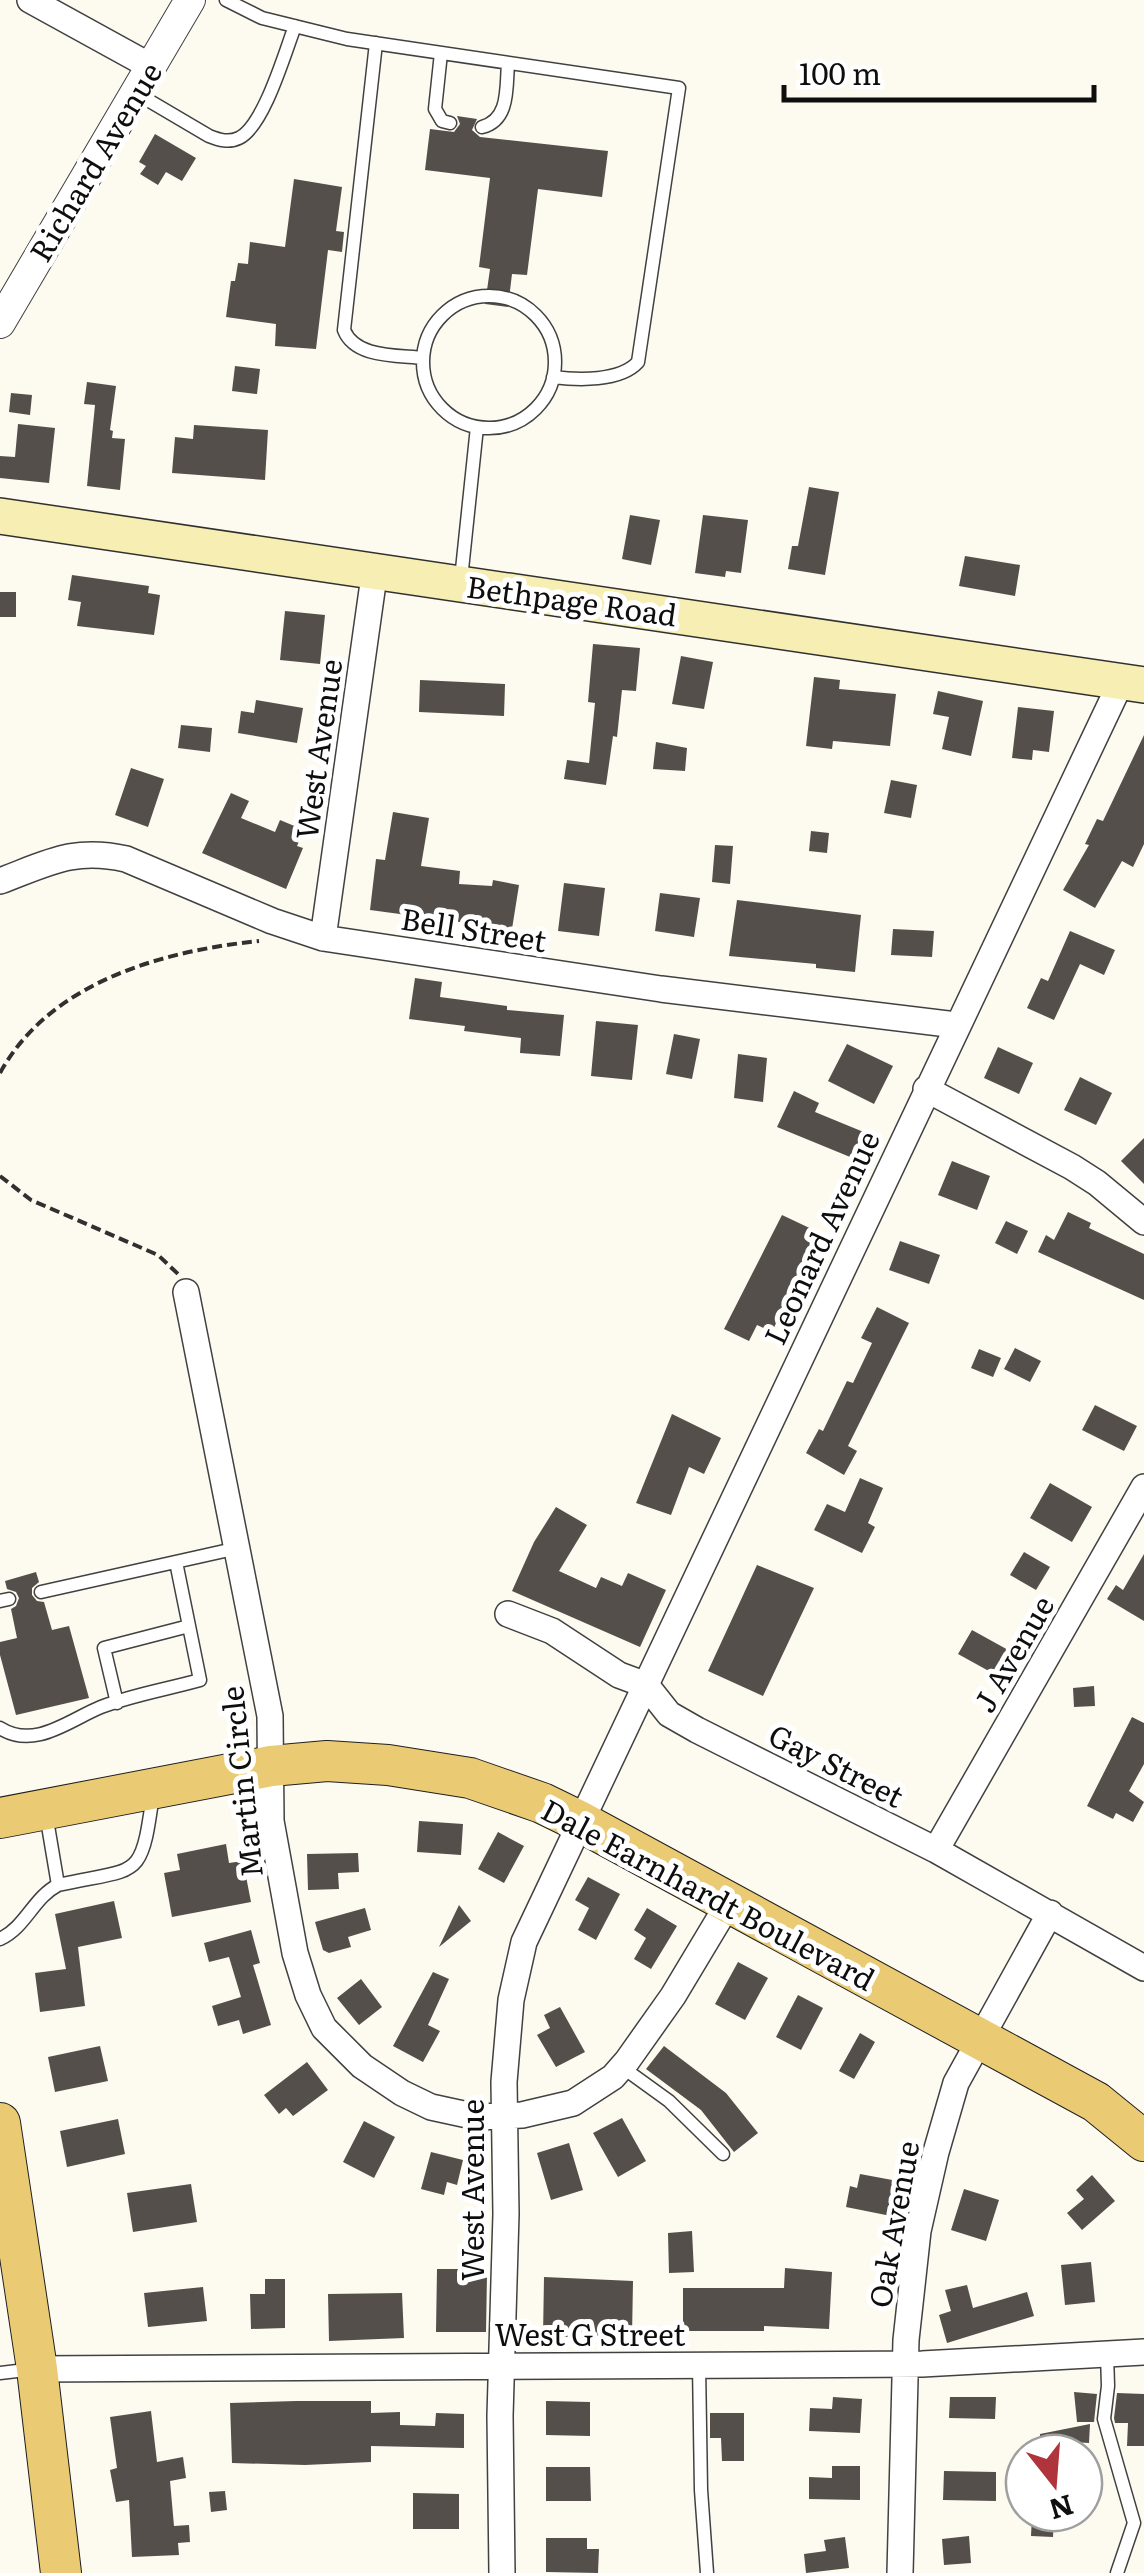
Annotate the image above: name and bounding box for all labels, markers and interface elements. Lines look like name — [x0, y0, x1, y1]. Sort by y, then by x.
scale bar — [784, 40, 1094, 102]
text: 100 m — [799, 50, 881, 94]
street label: Richard Avenue — [17, 53, 171, 269]
street label: Bethpage Road — [464, 562, 680, 636]
street label: West Avenue — [283, 656, 351, 842]
street label: Bell Street — [398, 895, 550, 961]
street label: Leonard Avenue — [751, 1123, 889, 1351]
street label: J Avenue — [961, 1587, 1063, 1719]
street label: Martin Circle — [208, 1684, 272, 1880]
street label: Gay Street — [762, 1711, 912, 1817]
street label: Dale Earnhardt Boulevard — [535, 1786, 883, 2000]
street label: West Avenue — [449, 2099, 493, 2281]
street label: Oak Avenue — [856, 2137, 928, 2311]
street label: West G Street — [495, 2311, 685, 2355]
north arrow — [1004, 2433, 1104, 2533]
text: N — [1045, 2485, 1079, 2532]

